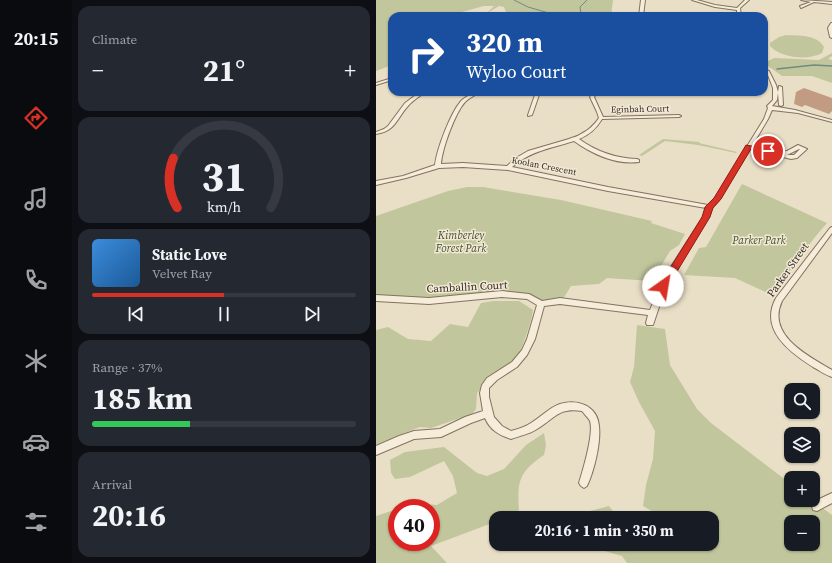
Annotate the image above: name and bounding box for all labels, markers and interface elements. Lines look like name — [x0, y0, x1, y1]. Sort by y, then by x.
text: 320 m — [466, 23, 543, 61]
text: 20:15 — [14, 26, 58, 51]
icon: right — [400, 28, 452, 80]
text: Climate — [92, 31, 137, 48]
text: 21° — [203, 50, 245, 91]
text: − — [92, 55, 104, 85]
text: + — [344, 55, 356, 85]
text: Wyloo Court — [466, 59, 566, 84]
street label: Eginbah Court — [611, 102, 669, 116]
icon: directions — [22, 104, 50, 132]
pin — [751, 134, 785, 168]
icon: arrive — [757, 140, 779, 162]
text: 31 — [201, 148, 247, 205]
street label: Koolan Crescent — [511, 154, 577, 178]
icon: music — [22, 185, 50, 213]
text: km/h — [207, 197, 241, 217]
park label: Kimberley Forest Park — [435, 228, 487, 256]
park label: Parker Park — [731, 233, 787, 248]
street label: Parker Street — [764, 239, 813, 300]
text: Static Love — [152, 244, 227, 265]
text: Velvet Ray — [152, 265, 212, 282]
position arrow — [642, 265, 684, 307]
icon: phone — [22, 266, 50, 294]
street label: Camballin Court — [426, 277, 508, 297]
icon: previous — [125, 303, 147, 325]
icon: pause — [213, 303, 235, 325]
icon: next — [301, 303, 323, 325]
icon: climate — [22, 347, 50, 375]
text: Range · 37% — [92, 359, 163, 376]
text: 185 km — [92, 378, 192, 419]
map controls — [784, 383, 820, 551]
button: search — [784, 383, 820, 419]
button: layers — [784, 427, 820, 463]
icon: car — [22, 428, 50, 456]
button: + — [784, 471, 820, 507]
text: Arrival — [92, 476, 132, 493]
text: 20:16 — [92, 495, 166, 536]
speed limit sign: 40 — [388, 499, 440, 551]
icon: filters — [22, 508, 50, 536]
button: − — [784, 515, 820, 551]
text: 20:16 · 1 min · 350 m — [535, 520, 674, 541]

